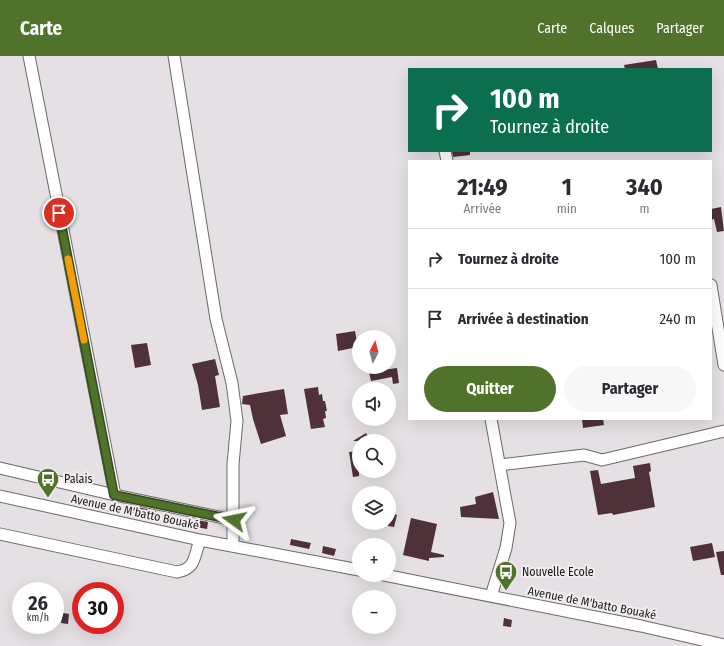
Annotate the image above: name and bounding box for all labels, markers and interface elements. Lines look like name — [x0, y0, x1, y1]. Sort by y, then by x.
text: Carte — [20, 17, 62, 40]
text: Carte — [537, 20, 567, 37]
text: Calques — [589, 20, 634, 37]
text: Partager — [656, 20, 704, 37]
text: 100 m — [490, 82, 560, 115]
icon: right — [424, 84, 476, 136]
text: Tournez à droite — [490, 116, 609, 138]
text: 21:49 — [457, 173, 508, 201]
text: 1 — [562, 173, 572, 201]
text: 340 — [626, 173, 663, 201]
pin — [42, 196, 76, 230]
text: Arrivée — [464, 201, 501, 216]
text: min — [557, 201, 577, 216]
text: m — [639, 201, 649, 216]
icon: arrive — [48, 202, 70, 224]
icon: right — [424, 248, 446, 270]
text: Tournez à droite — [458, 250, 559, 268]
text: 100 m — [659, 250, 696, 268]
icon: arrive — [424, 308, 446, 330]
text: Arrivée à destination — [458, 310, 589, 328]
text: 240 m — [660, 310, 696, 328]
north arrow — [352, 330, 396, 374]
map controls — [352, 330, 396, 634]
button: Quitter — [424, 366, 556, 412]
button: Partager — [564, 366, 696, 412]
button: sound — [352, 382, 396, 426]
button: search — [352, 434, 396, 478]
bus stop icon: Palais — [35, 466, 61, 499]
place label: Palais — [64, 472, 93, 486]
button: layers — [352, 486, 396, 530]
street label: Avenue de M'batto Bouaké — [70, 492, 200, 532]
position arrow — [213, 499, 255, 541]
button: + — [352, 538, 396, 582]
bus stop icon: Nouvelle Ecole — [493, 559, 519, 592]
place label: Nouvelle Ecole — [522, 565, 594, 579]
speed limit sign: 30 — [72, 582, 124, 634]
street label: Avenue de M'batto Bouaké — [527, 584, 657, 622]
button: − — [352, 590, 396, 634]
text: 26 — [28, 591, 48, 615]
text: km/h — [27, 612, 49, 624]

